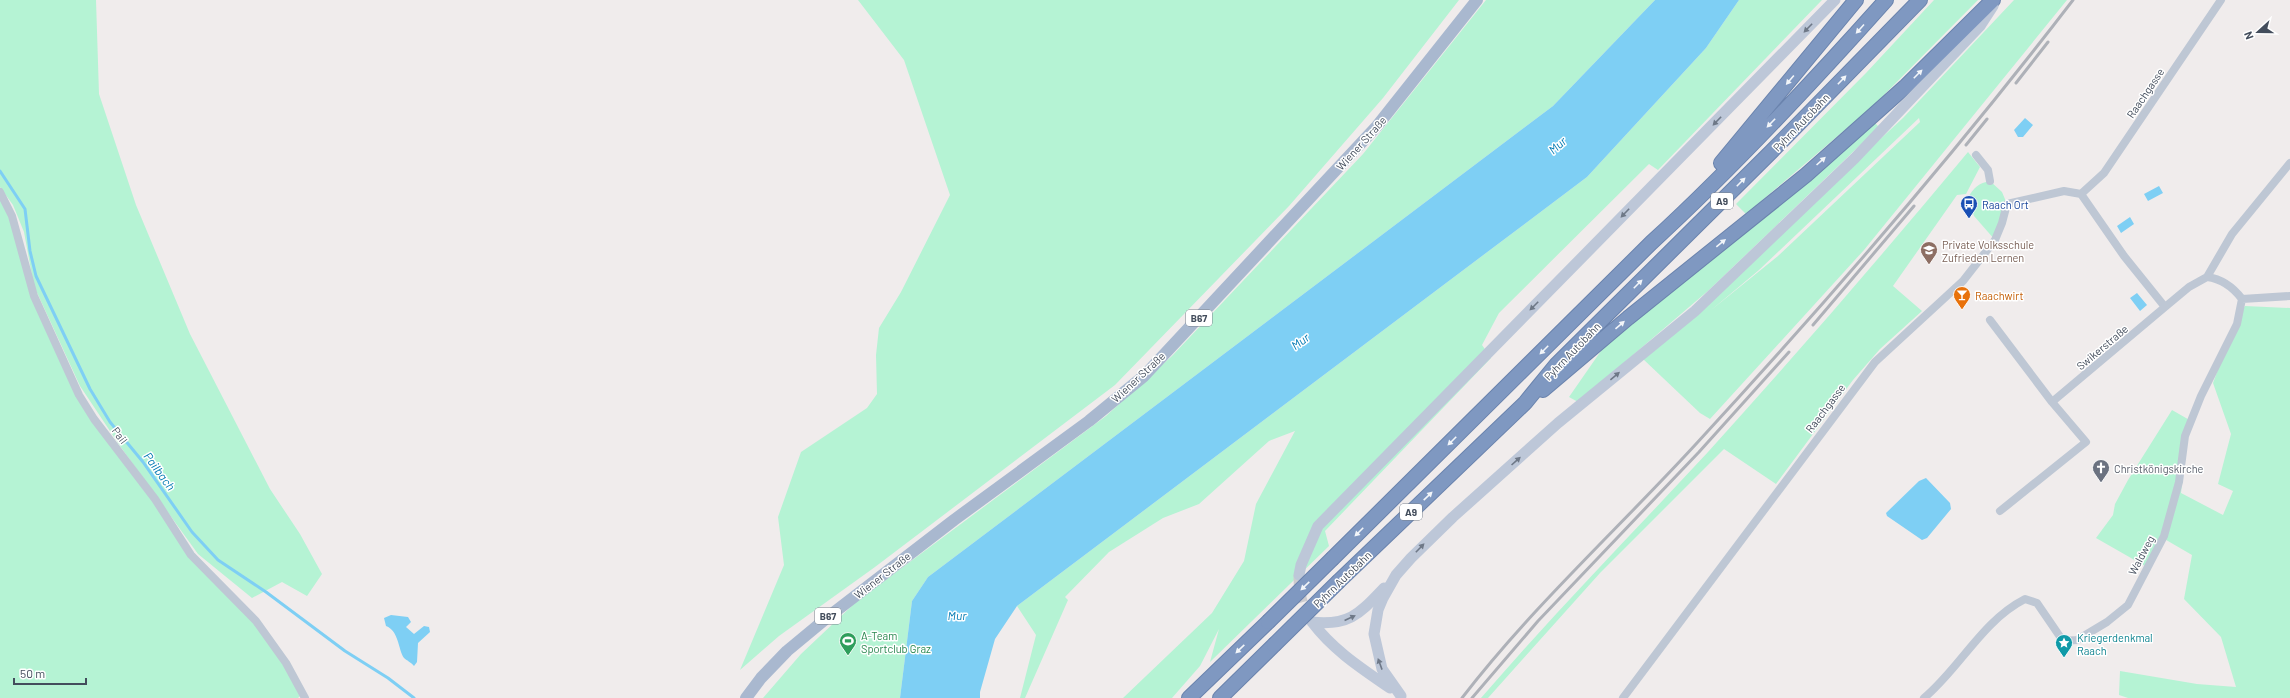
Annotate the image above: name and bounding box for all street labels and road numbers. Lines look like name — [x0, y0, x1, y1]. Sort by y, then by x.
street label: Raachgasse — [2124, 65, 2167, 120]
street label: Pyhrn Autobahn — [1770, 90, 1832, 154]
street label: Wiener Straße — [1333, 113, 1389, 173]
road number: A9 — [1711, 193, 1733, 209]
road number: B67 — [1186, 310, 1212, 326]
street label: Pyhrn Autobahn — [1541, 319, 1603, 383]
street label: Swikerstraße — [2074, 322, 2130, 372]
street label: Wiener Straße — [1109, 349, 1167, 405]
street label: Raachgasse — [1803, 381, 1848, 435]
street label: Pail — [110, 424, 130, 446]
road number: A9 — [1400, 504, 1422, 520]
street label: Waldweg — [2125, 533, 2157, 577]
street label: Pyhrn Autobahn — [1310, 548, 1374, 610]
street label: Wiener Straße — [851, 549, 913, 601]
road number: B67 — [815, 608, 841, 624]

